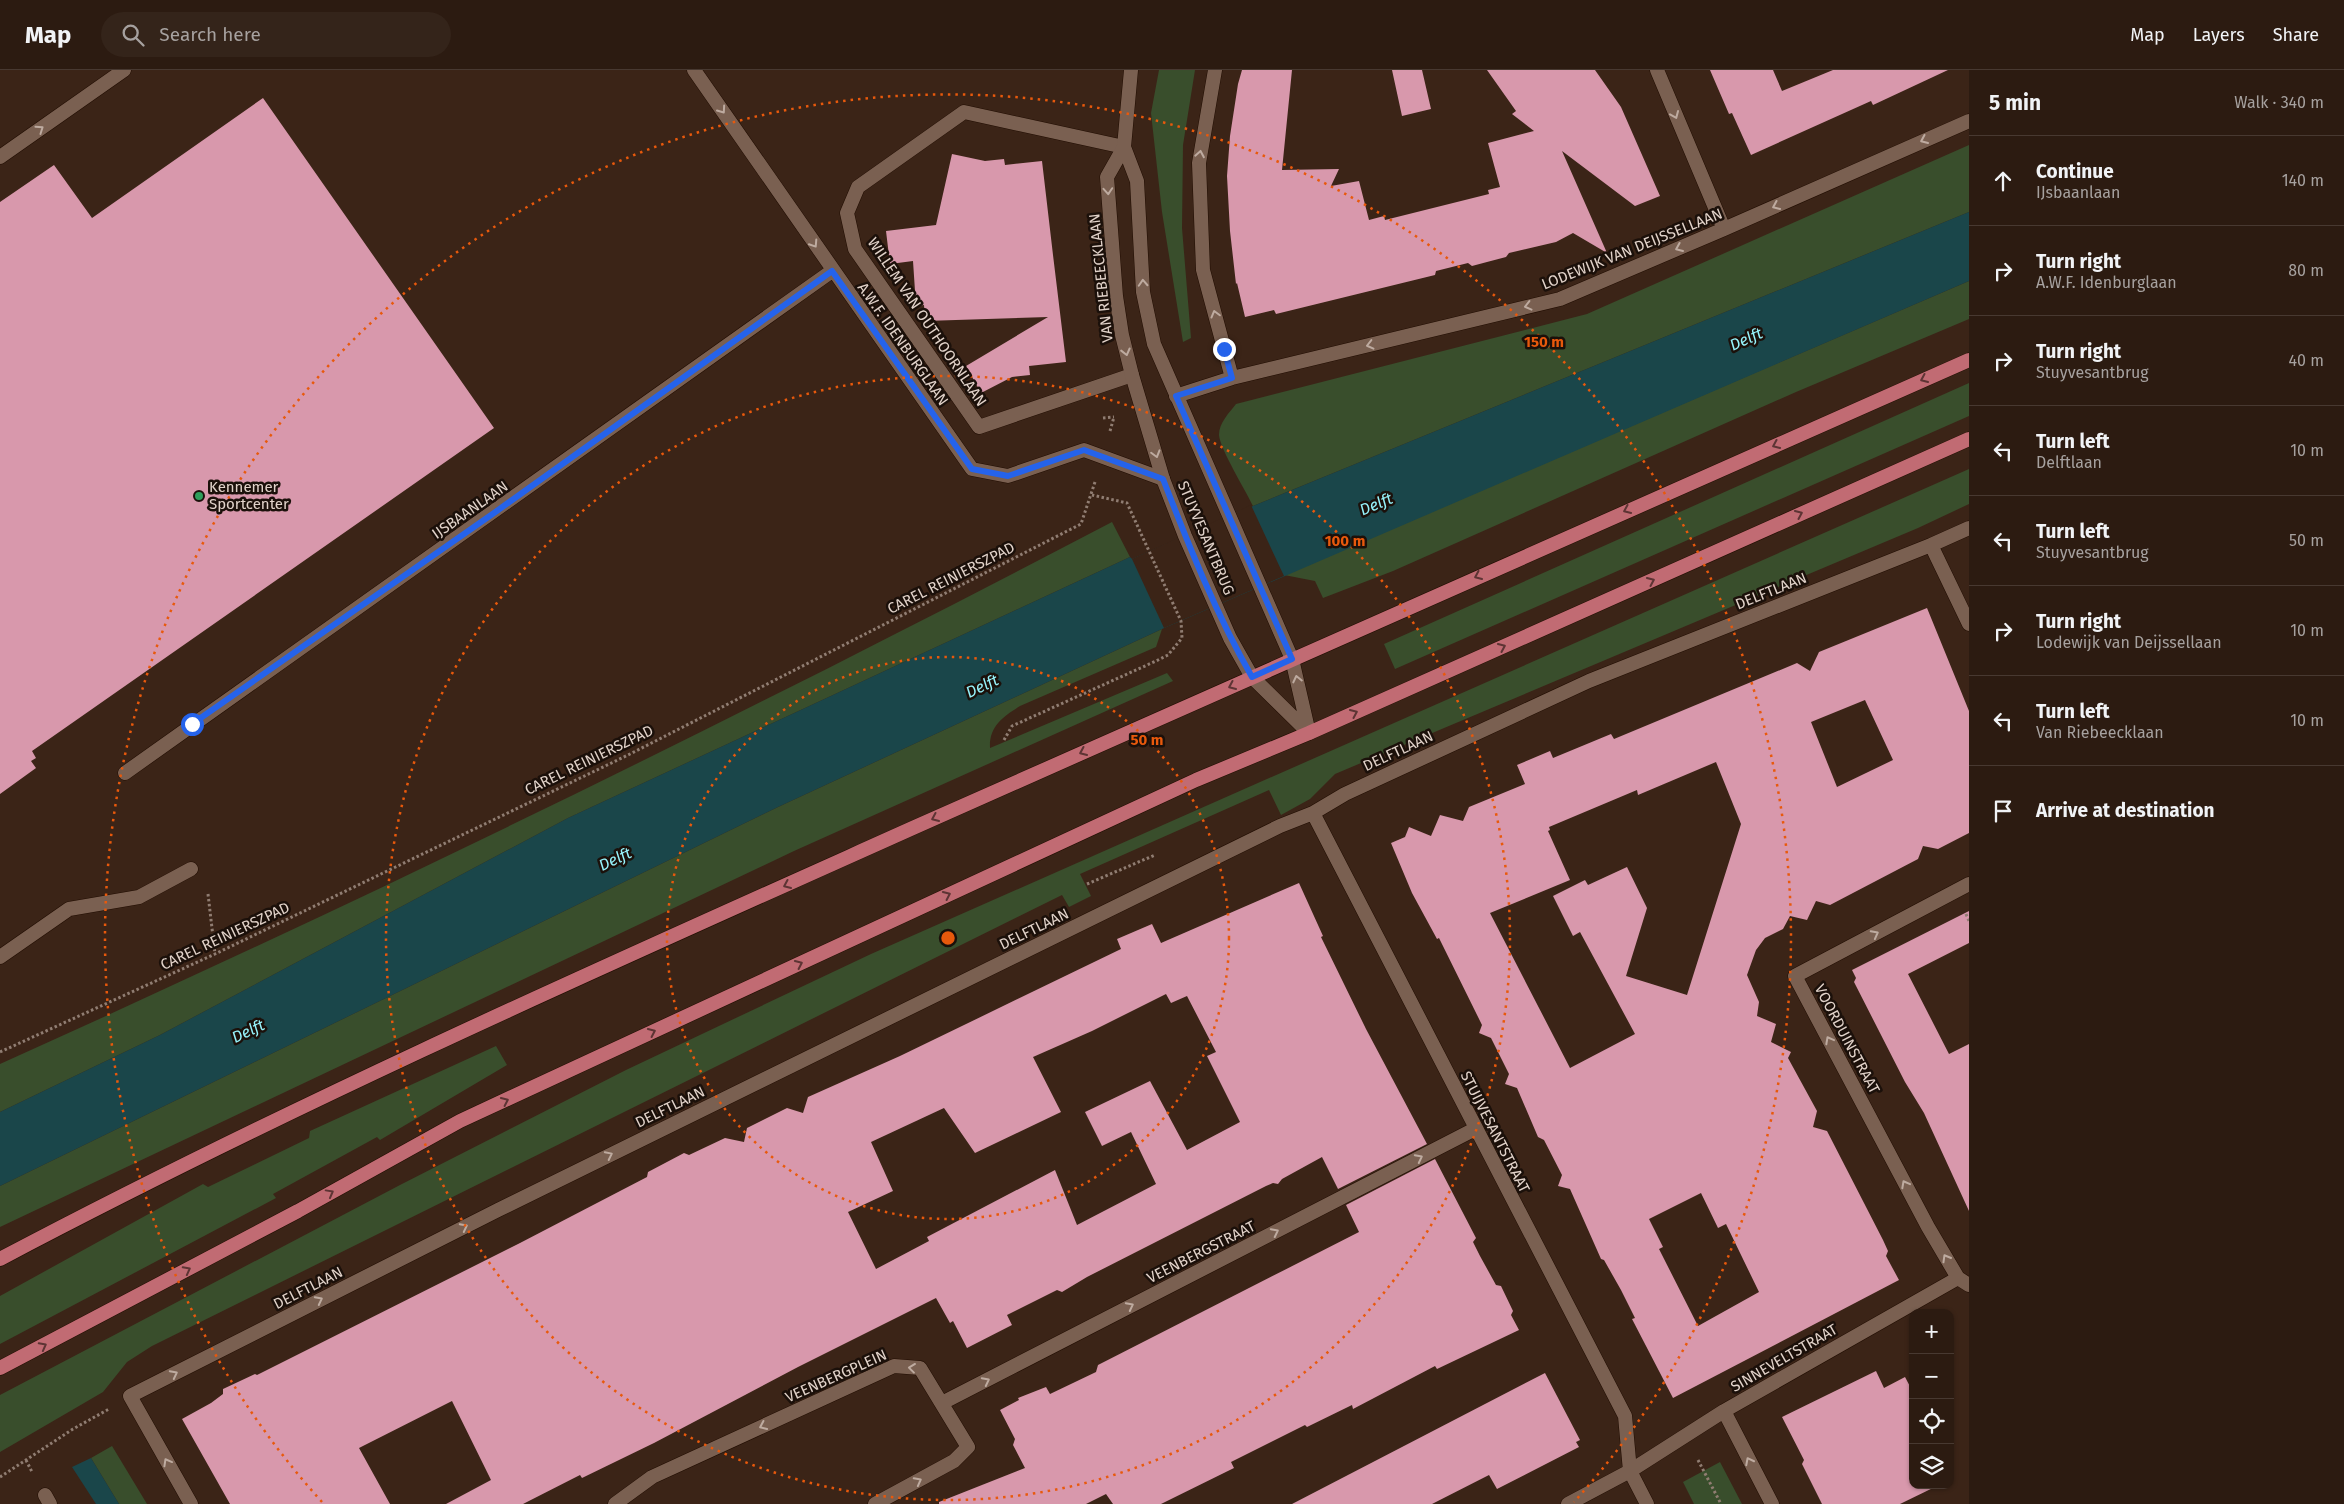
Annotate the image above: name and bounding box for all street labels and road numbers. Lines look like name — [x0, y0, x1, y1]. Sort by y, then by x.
street label: LODEWIJK VAN DEIJSSELLAAN — [1539, 204, 1725, 294]
street label: VAN RIEBEECKLAAN — [1085, 213, 1117, 343]
street label: WILLEM VAN OUTHOORNLAAN — [864, 234, 990, 410]
street label: A.W.F. IDENBURGLAAN — [854, 279, 952, 409]
street label: IJSBAANLAAN — [429, 477, 511, 543]
street label: STUYVESANTBRUG — [1174, 478, 1238, 598]
street label: CAREL REINIERSZPAD — [884, 538, 1018, 618]
street label: DELFTLAAN — [1733, 569, 1809, 613]
street label: CAREL REINIERSZPAD — [522, 721, 656, 799]
street label: DELFTLAAN — [1360, 727, 1436, 775]
street label: CAREL REINIERSZPAD — [157, 898, 293, 974]
street label: DELFTLAAN — [996, 904, 1072, 954]
street label: VOORDUINSTRAAT — [1811, 981, 1884, 1097]
street label: STUIJVESANTSTRAAT — [1457, 1068, 1534, 1196]
street label: DELFTLAAN — [632, 1082, 708, 1132]
street label: VEENBERGSTRAAT — [1144, 1217, 1258, 1287]
street label: DELFTLAAN — [270, 1263, 346, 1313]
street label: SINNEVELTSTRAAT — [1728, 1320, 1841, 1396]
street label: VEENBERGPLEIN — [783, 1346, 889, 1406]

